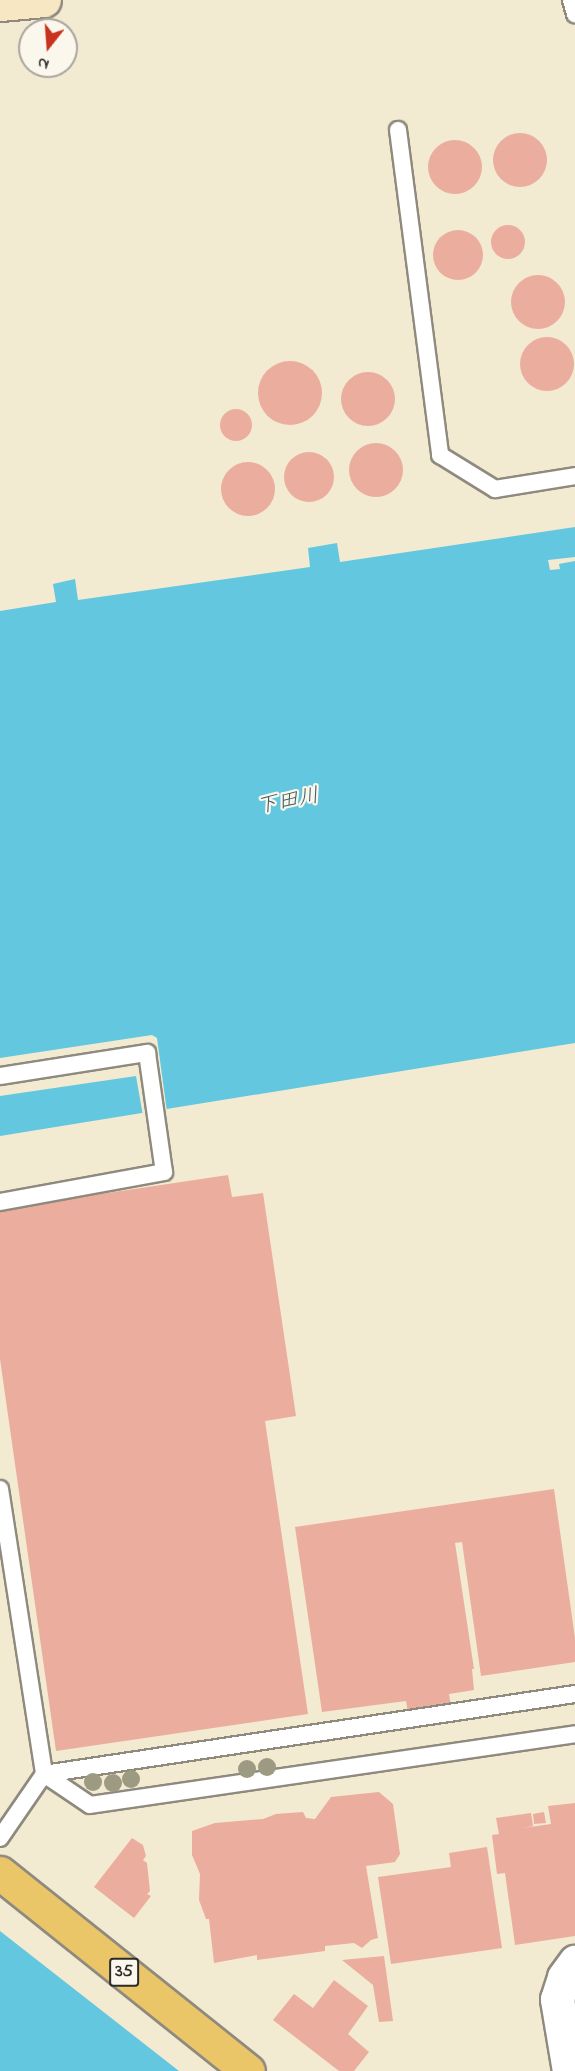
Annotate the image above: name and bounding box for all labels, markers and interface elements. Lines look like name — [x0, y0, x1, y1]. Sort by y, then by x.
north arrow — [18, 18, 78, 78]
text: N — [35, 50, 52, 76]
water label: 下田川 — [255, 784, 321, 820]
road number: 35 — [109, 1957, 139, 1987]

